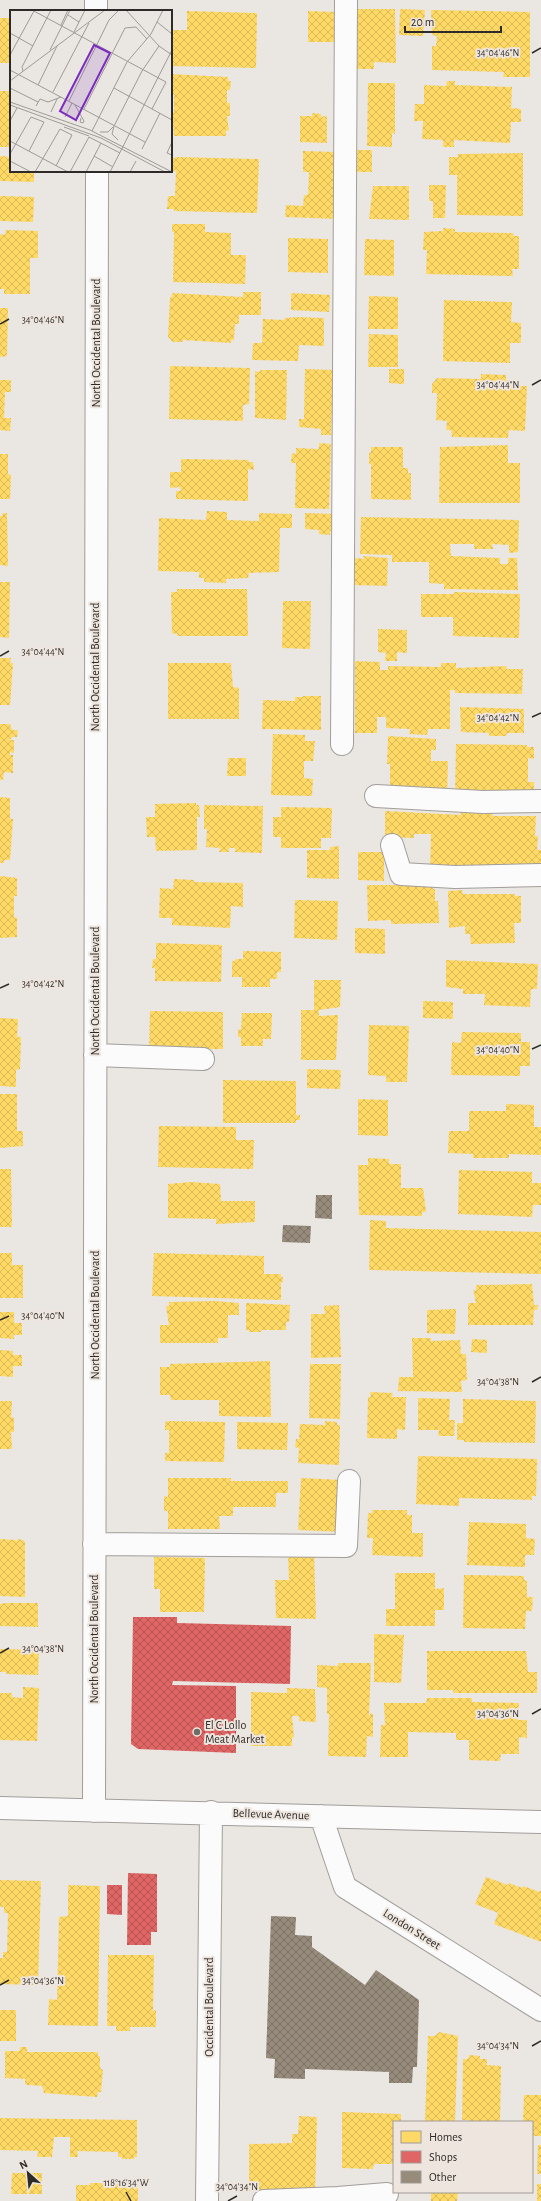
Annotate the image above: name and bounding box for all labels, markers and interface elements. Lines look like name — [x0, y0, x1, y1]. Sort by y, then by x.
scale bar — [405, 8, 501, 34]
inset map — [10, 10, 172, 172]
text: 20 m — [411, 16, 434, 28]
text: 34°04'46"N — [477, 48, 519, 58]
street label: North Occidental Boulevard — [90, 279, 102, 407]
text: 34°04'46"N — [22, 315, 64, 325]
text: 34°04'44"N — [477, 380, 519, 390]
street label: North Occidental Boulevard — [89, 603, 101, 731]
text: 34°04'44"N — [22, 647, 64, 657]
text: 34°04'42"N — [477, 713, 519, 723]
street label: North Occidental Boulevard — [89, 927, 101, 1055]
text: 34°04'42"N — [22, 979, 64, 989]
text: 34°04'40"N — [476, 1045, 520, 1055]
street label: North Occidental Boulevard — [89, 1251, 101, 1379]
text: 34°04'40"N — [21, 1311, 65, 1321]
text: 34°04'38"N — [477, 1377, 519, 1387]
street label: North Occidental Boulevard — [88, 1575, 100, 1703]
text: 34°04'38"N — [22, 1644, 64, 1654]
text: 34°04'36"N — [477, 1709, 519, 1719]
place label: El C Lollo Meat Market — [205, 1719, 265, 1745]
marker: El C Lollo Meat Market — [192, 1727, 202, 1737]
street label: Bellevue Avenue — [232, 1807, 310, 1821]
street label: London Street — [381, 1907, 443, 1951]
street label: Occidental Boulevard — [203, 1957, 215, 2057]
text: 34°04'36"N — [22, 1976, 64, 1986]
text: 34°04'34"N — [477, 2041, 519, 2051]
legend — [393, 2121, 533, 2193]
text: Homes — [429, 2131, 462, 2143]
text: Shops — [429, 2151, 457, 2163]
north arrow — [8, 2153, 48, 2193]
text: N — [18, 2158, 30, 2171]
text: Other — [429, 2171, 456, 2183]
text: 118°16'34"W — [103, 2178, 149, 2188]
text: 34°04'34"N — [216, 2182, 258, 2192]

